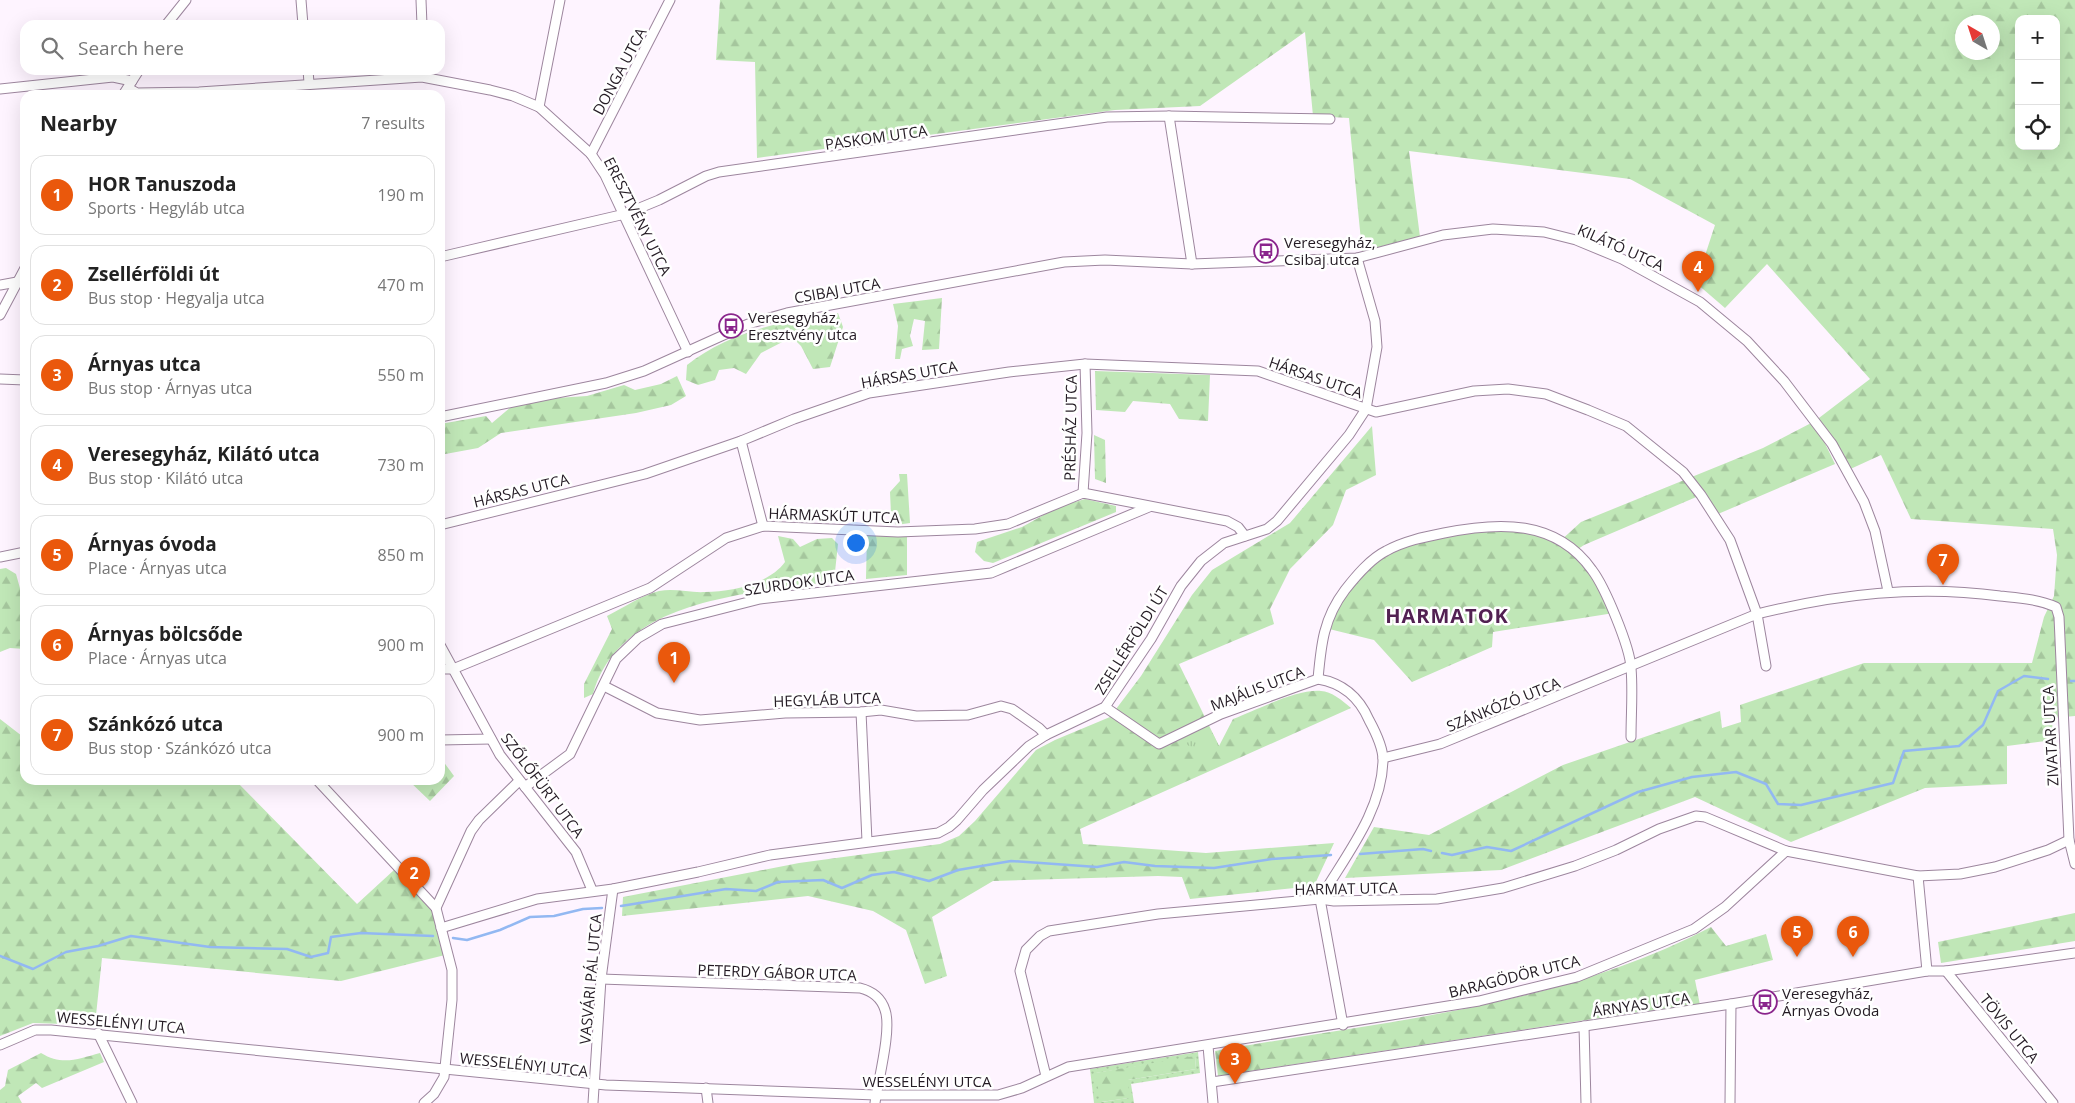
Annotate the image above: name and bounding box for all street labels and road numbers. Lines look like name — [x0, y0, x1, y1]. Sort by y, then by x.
street label: DONGA UTCA — [588, 23, 651, 118]
street label: PASKOM UTCA — [824, 120, 929, 154]
street label: ERESZTVÉNY UTCA — [600, 154, 677, 279]
street label: KILÁTÓ UTCA — [1575, 219, 1668, 275]
street label: CSIBAJ UTCA — [792, 273, 882, 307]
street label: HÁRSAS UTCA — [1267, 352, 1366, 403]
street label: HÁRSAS UTCA — [859, 356, 959, 392]
street label: PRÉSHÁZ UTCA — [1059, 374, 1081, 481]
street label: HÁRSAS UTCA — [471, 468, 571, 512]
street label: HÁRMASKÚT UTCA — [768, 503, 901, 527]
street label: SZURDOK UTCA — [743, 564, 856, 600]
street label: ZSELLÉRFÖLDI ÚT — [1090, 582, 1173, 698]
street label: MAJÁLIS UTCA — [1207, 661, 1307, 715]
street label: SZÁNKÓZÓ UTCA — [1443, 672, 1563, 736]
street label: ZIVATAR UTCA — [2037, 685, 2063, 787]
street label: HEGYLÁB UTCA — [773, 687, 882, 711]
street label: SZŐLŐFÜRT UTCA — [497, 729, 589, 842]
street label: HARMAT UTCA — [1294, 877, 1398, 899]
street label: VASVÁRI PÁL UTCA — [574, 912, 606, 1045]
street label: BARAGÖDÖR UTCA — [1446, 950, 1582, 1002]
street label: PETERDY GÁBOR UTCA — [697, 959, 858, 985]
street label: ÁRNYAS UTCA — [1591, 987, 1691, 1021]
street label: TÖVIS UTCA — [1976, 989, 2044, 1067]
street label: WESSELÉNYI UTCA — [56, 1006, 187, 1038]
street label: WESSELÉNYI UTCA — [459, 1047, 590, 1081]
street label: WESSELÉNYI UTCA — [862, 1071, 992, 1091]

